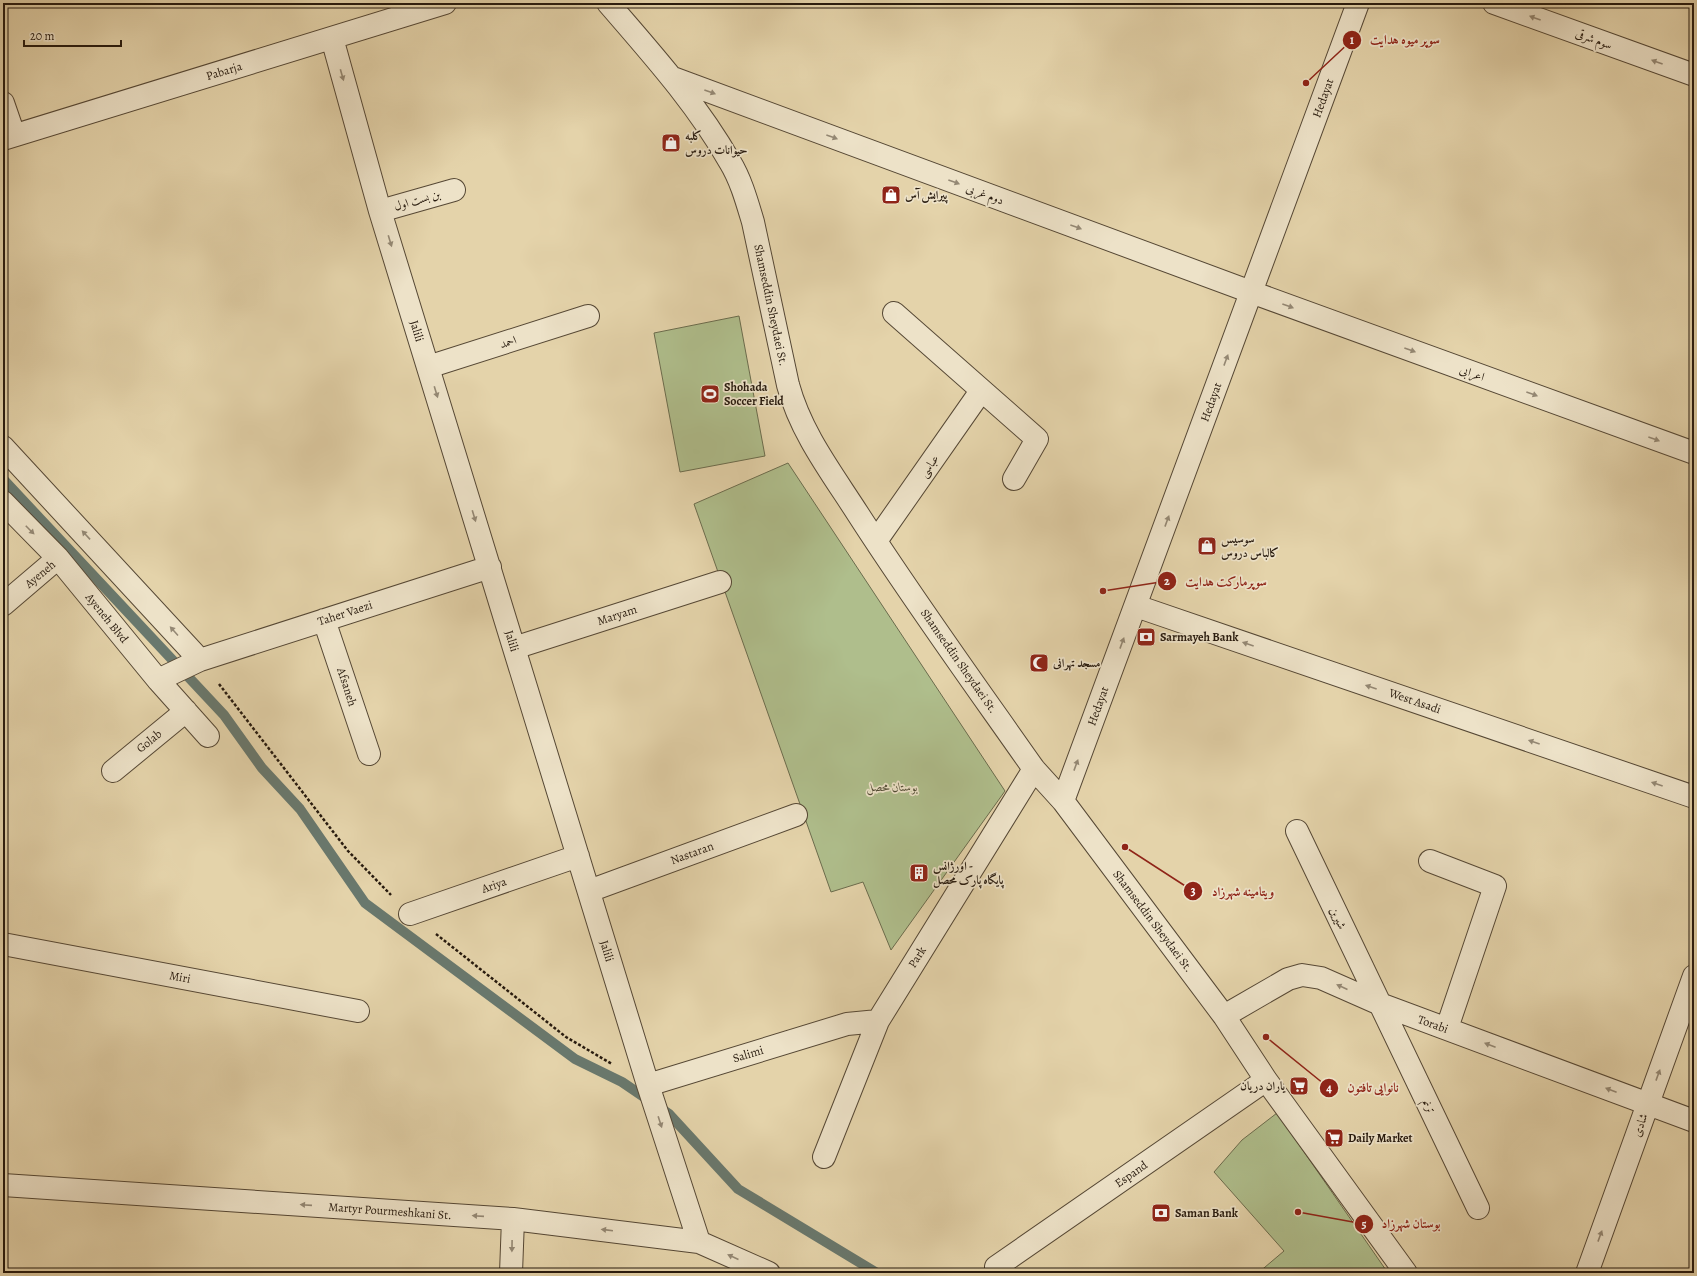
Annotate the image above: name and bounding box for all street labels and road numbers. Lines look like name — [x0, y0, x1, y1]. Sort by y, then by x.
street label: سوم شرقی — [1572, 25, 1615, 56]
street label: Pabarja — [204, 58, 244, 84]
street label: Hedayat — [1309, 76, 1337, 120]
street label: دوم غربی — [963, 180, 1006, 211]
street label: بن بست اول — [392, 186, 443, 214]
street label: Shamseddin Sheydaei St. — [750, 243, 792, 367]
street label: Jalili — [406, 318, 428, 344]
street label: احمد — [497, 332, 519, 352]
street label: اعرابی — [1457, 361, 1487, 386]
street label: Hedayat — [1197, 380, 1225, 424]
street label: عباسی — [915, 451, 943, 481]
street label: Ayeneh — [20, 556, 59, 592]
street label: Ayeneh Blvd — [81, 589, 132, 647]
street label: Taher Vaezi — [316, 597, 374, 629]
street label: Maryam — [595, 601, 639, 629]
street label: Shamseddin Sheydaei St. — [917, 606, 1001, 716]
street label: Jalili — [501, 628, 523, 654]
street label: Afsaneh — [333, 665, 361, 709]
street label: Hedayat — [1084, 684, 1112, 728]
street label: West Asadi — [1386, 684, 1443, 717]
street label: Golab — [133, 726, 165, 756]
street label: Nastaran — [668, 838, 716, 868]
street label: Shamseddin Sheydaei St. — [1109, 867, 1197, 975]
street label: Ariya — [478, 873, 509, 897]
street label: شیرین — [1326, 904, 1350, 932]
street label: Jalili — [596, 938, 618, 964]
street label: Park — [904, 943, 930, 971]
street label: Miri — [168, 967, 192, 987]
street label: Torabi — [1416, 1011, 1450, 1037]
street label: Salimi — [731, 1042, 765, 1066]
street label: ترنم — [1416, 1096, 1439, 1118]
street label: شادی — [1628, 1111, 1652, 1139]
street label: Espand — [1111, 1157, 1151, 1191]
street label: Martyr Pourmeshkani St. — [328, 1199, 452, 1223]

